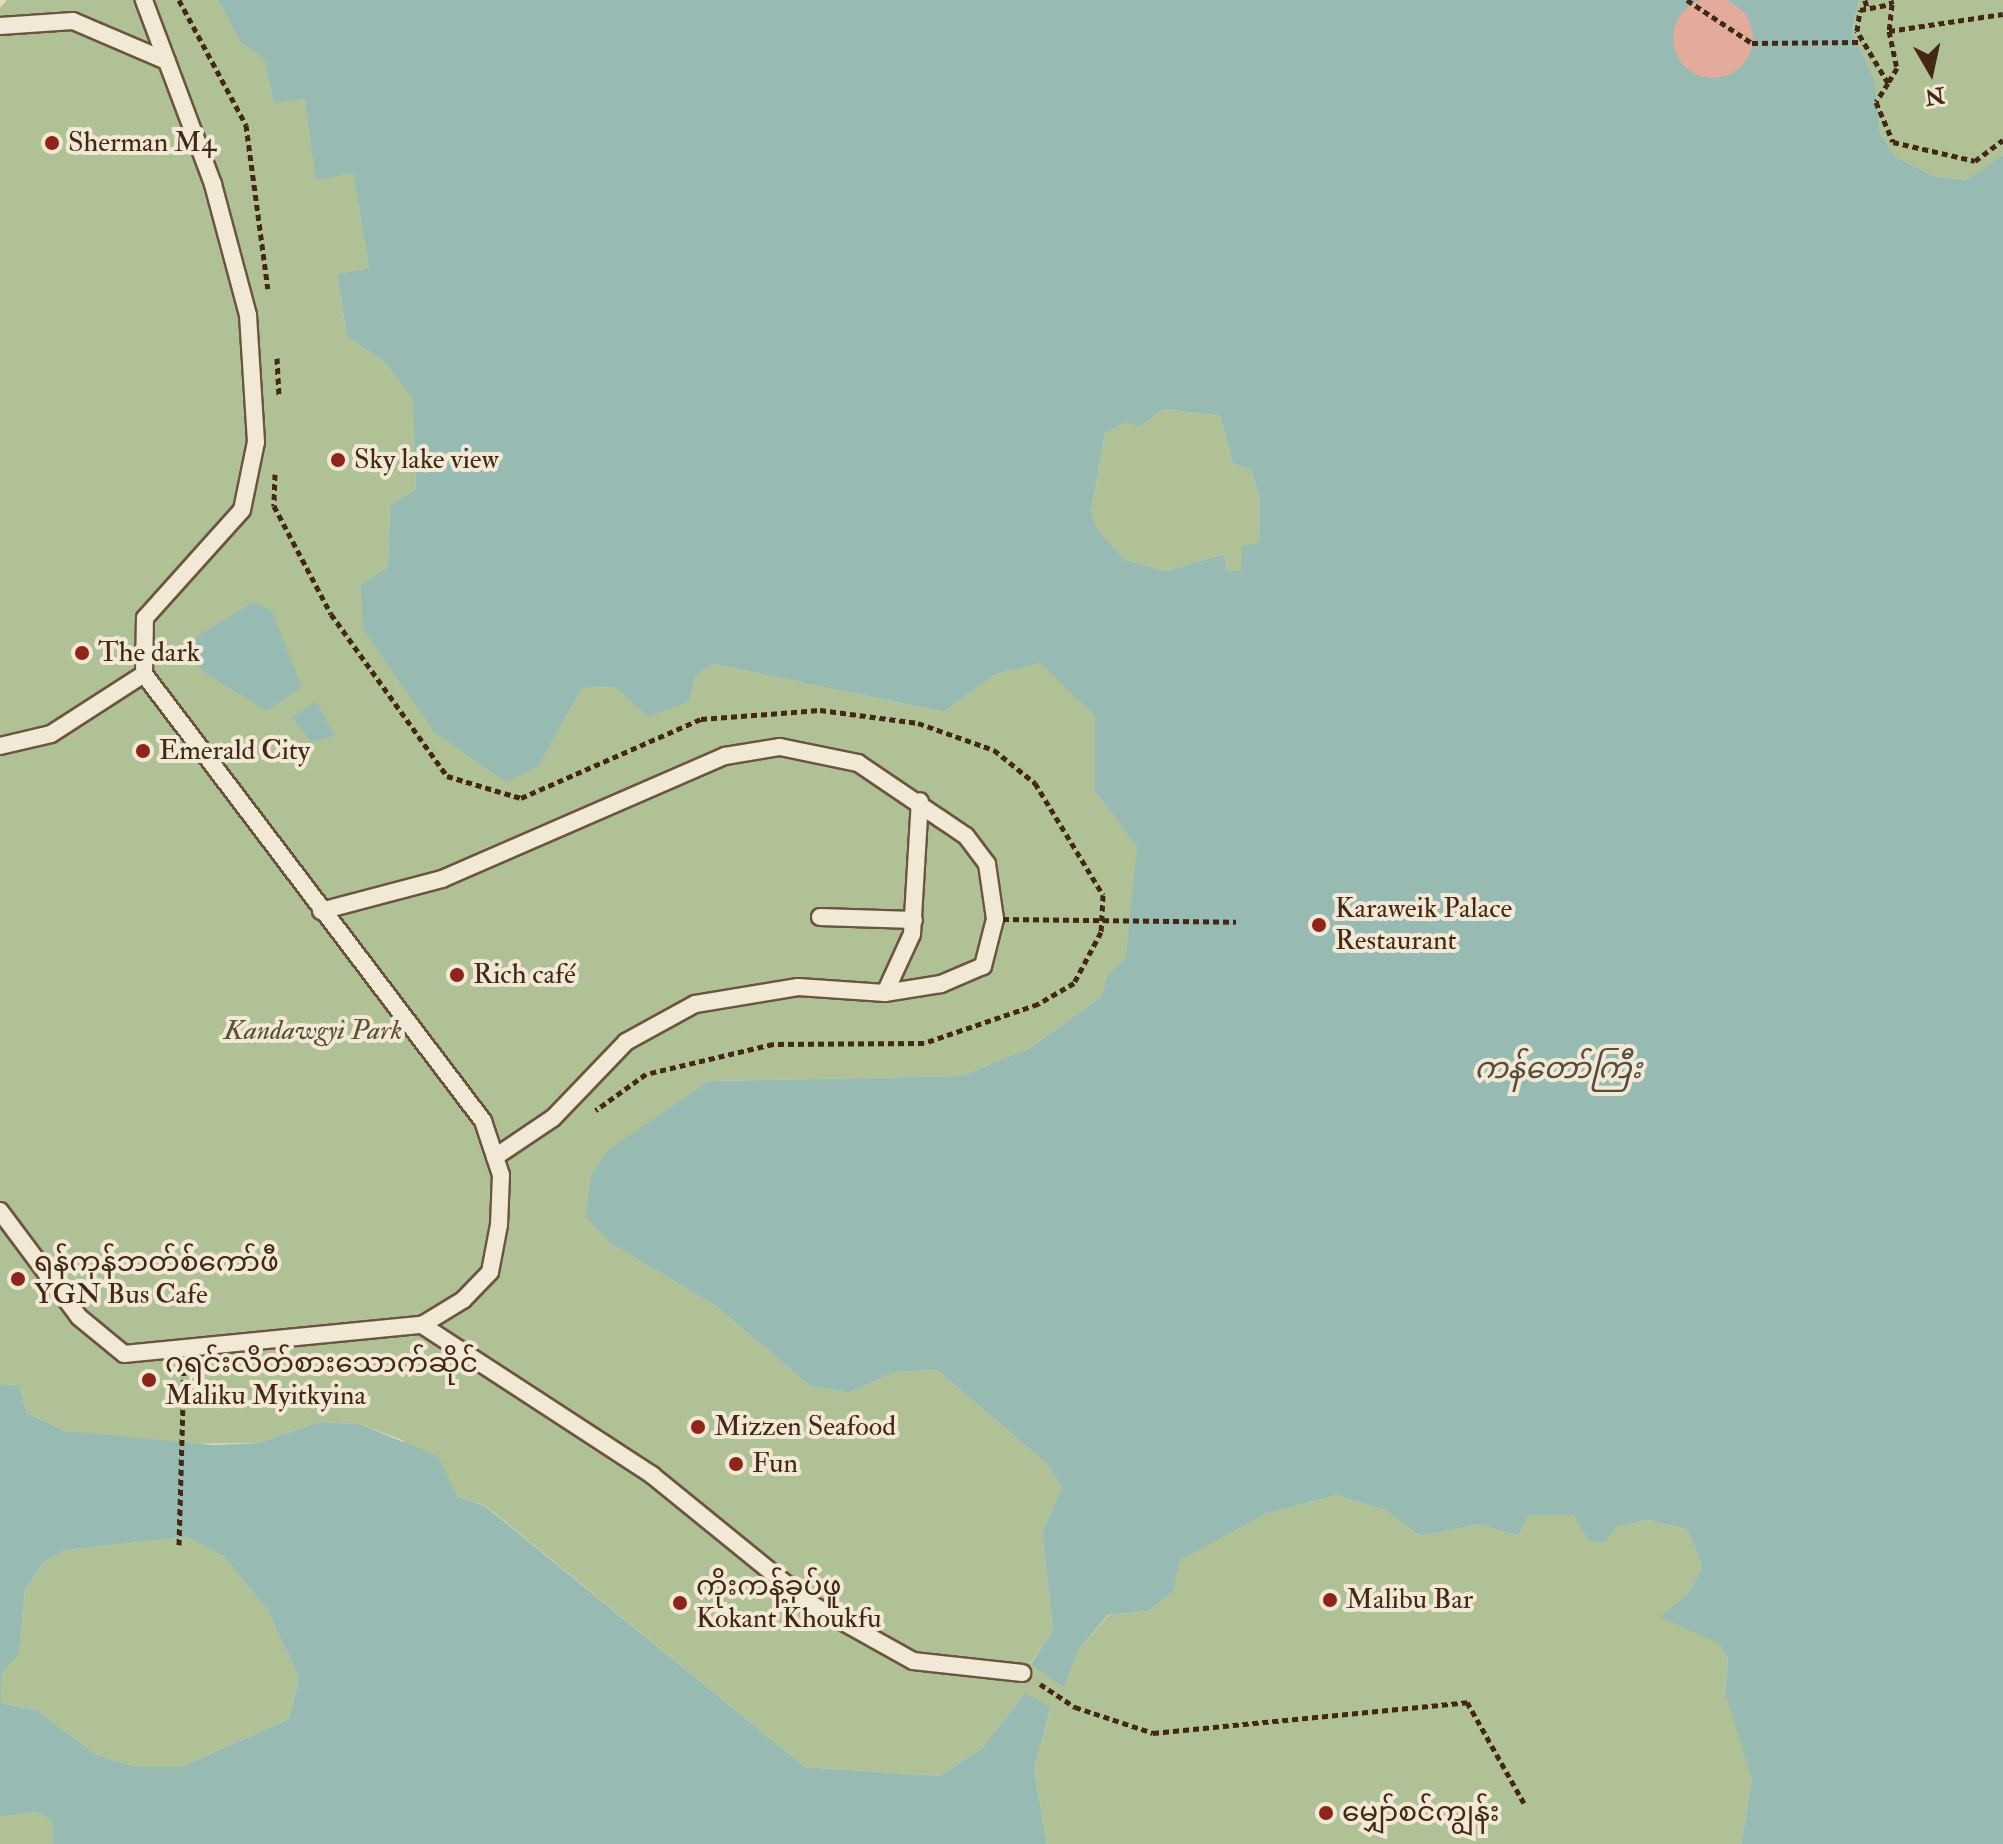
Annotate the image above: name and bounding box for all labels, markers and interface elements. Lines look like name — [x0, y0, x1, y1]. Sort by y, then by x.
north arrow — [1891, 32, 1971, 112]
text: N — [1923, 80, 1947, 111]
place label: Sherman M4 — [68, 126, 216, 160]
marker: Sherman M4 — [43, 134, 61, 152]
place label: Sky lake view — [354, 443, 499, 477]
marker: Sky lake view — [329, 451, 347, 469]
place label: The dark — [98, 636, 200, 670]
marker: The dark — [73, 644, 91, 662]
place label: Emerald City — [159, 734, 310, 768]
marker: Emerald City — [134, 742, 152, 760]
place label: Karaweik Palace Restaurant — [1335, 892, 1512, 958]
marker: Karaweik Palace Restaurant — [1310, 916, 1328, 934]
place label: Rich café — [473, 958, 576, 992]
marker: Rich café — [448, 966, 466, 984]
park label: Kandawgyi Park — [224, 1014, 402, 1048]
water label: ကန်တော်ကြီး — [1474, 1051, 1642, 1087]
place label: ရန်ကုန်ဘတ်စ်ကော်ဖီ YGN Bus Cafe — [34, 1246, 279, 1312]
marker: ရန်ကုန်ဘတ်စ်ကော်ဖီ YGN Bus Cafe — [9, 1270, 27, 1288]
place label: ဂရင်းလိတ်စားသောက်ဆိုင် Maliku Myitkyina — [165, 1347, 478, 1413]
marker: ဂရင်းလိတ်စားသောက်ဆိုင် Maliku Myitkyina — [140, 1371, 158, 1389]
place label: Mizzen Seafood — [714, 1410, 896, 1444]
marker: Mizzen Seafood — [689, 1418, 707, 1436]
place label: Fun — [752, 1447, 798, 1481]
marker: Fun — [727, 1455, 745, 1473]
place label: ကိုးကန့်ခုပ်ဖူ Kokant Khoukfu — [696, 1570, 881, 1636]
place label: Malibu Bar — [1346, 1583, 1473, 1617]
marker: Malibu Bar — [1321, 1591, 1339, 1609]
marker: ကိုးကန့်ခုပ်ဖူ Kokant Khoukfu — [671, 1594, 689, 1612]
place label: မျှော်စင်ကျွန်း — [1342, 1796, 1500, 1830]
marker: မျှော်စင်ကျွန်း — [1317, 1804, 1335, 1822]

